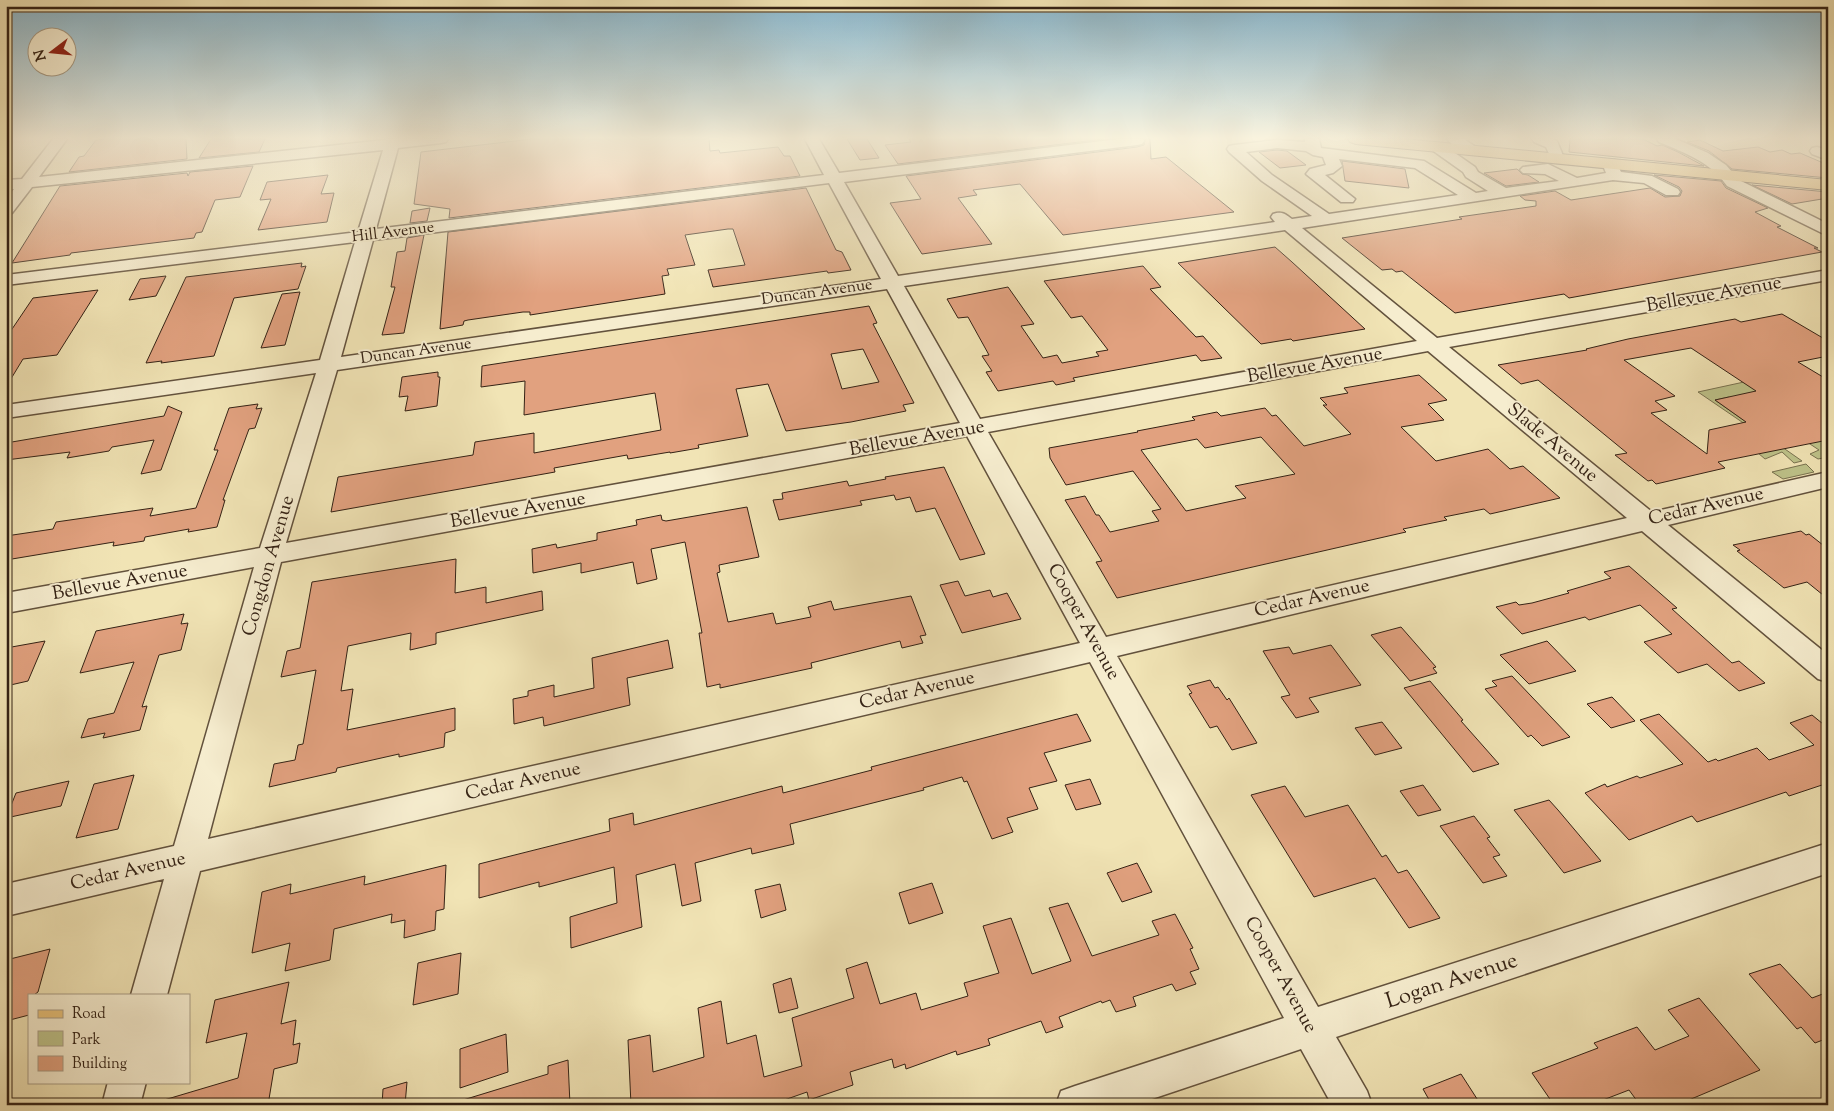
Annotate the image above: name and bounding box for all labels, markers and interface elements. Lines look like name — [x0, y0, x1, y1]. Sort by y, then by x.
north arrow — [28, 28, 78, 78]
text: N — [30, 47, 53, 63]
street label: Hill Avenue — [350, 217, 436, 249]
street label: Bellevue Avenue — [1644, 270, 1784, 320]
street label: Duncan Avenue — [760, 274, 874, 312]
street label: Duncan Avenue — [359, 333, 473, 371]
street label: Bellevue Avenue — [1245, 341, 1385, 391]
street label: Slade Avenue — [1500, 397, 1604, 489]
street label: Bellevue Avenue — [847, 414, 987, 464]
street label: Cedar Avenue — [1646, 481, 1766, 533]
street label: Bellevue Avenue — [448, 486, 588, 536]
street label: Congdon Avenue — [236, 492, 302, 639]
street label: Bellevue Avenue — [50, 558, 190, 608]
street label: Cooper Avenue — [1040, 559, 1126, 685]
street label: Cedar Avenue — [1252, 573, 1372, 625]
street label: Cedar Avenue — [857, 665, 977, 717]
street label: Cedar Avenue — [463, 756, 583, 808]
street label: Cedar Avenue — [68, 846, 188, 898]
street label: Cooper Avenue — [1237, 912, 1323, 1038]
street label: Logan Avenue — [1382, 946, 1522, 1018]
legend — [28, 994, 190, 1084]
text: Road — [72, 1004, 106, 1025]
text: Park — [72, 1030, 101, 1051]
text: Building — [72, 1054, 127, 1075]

